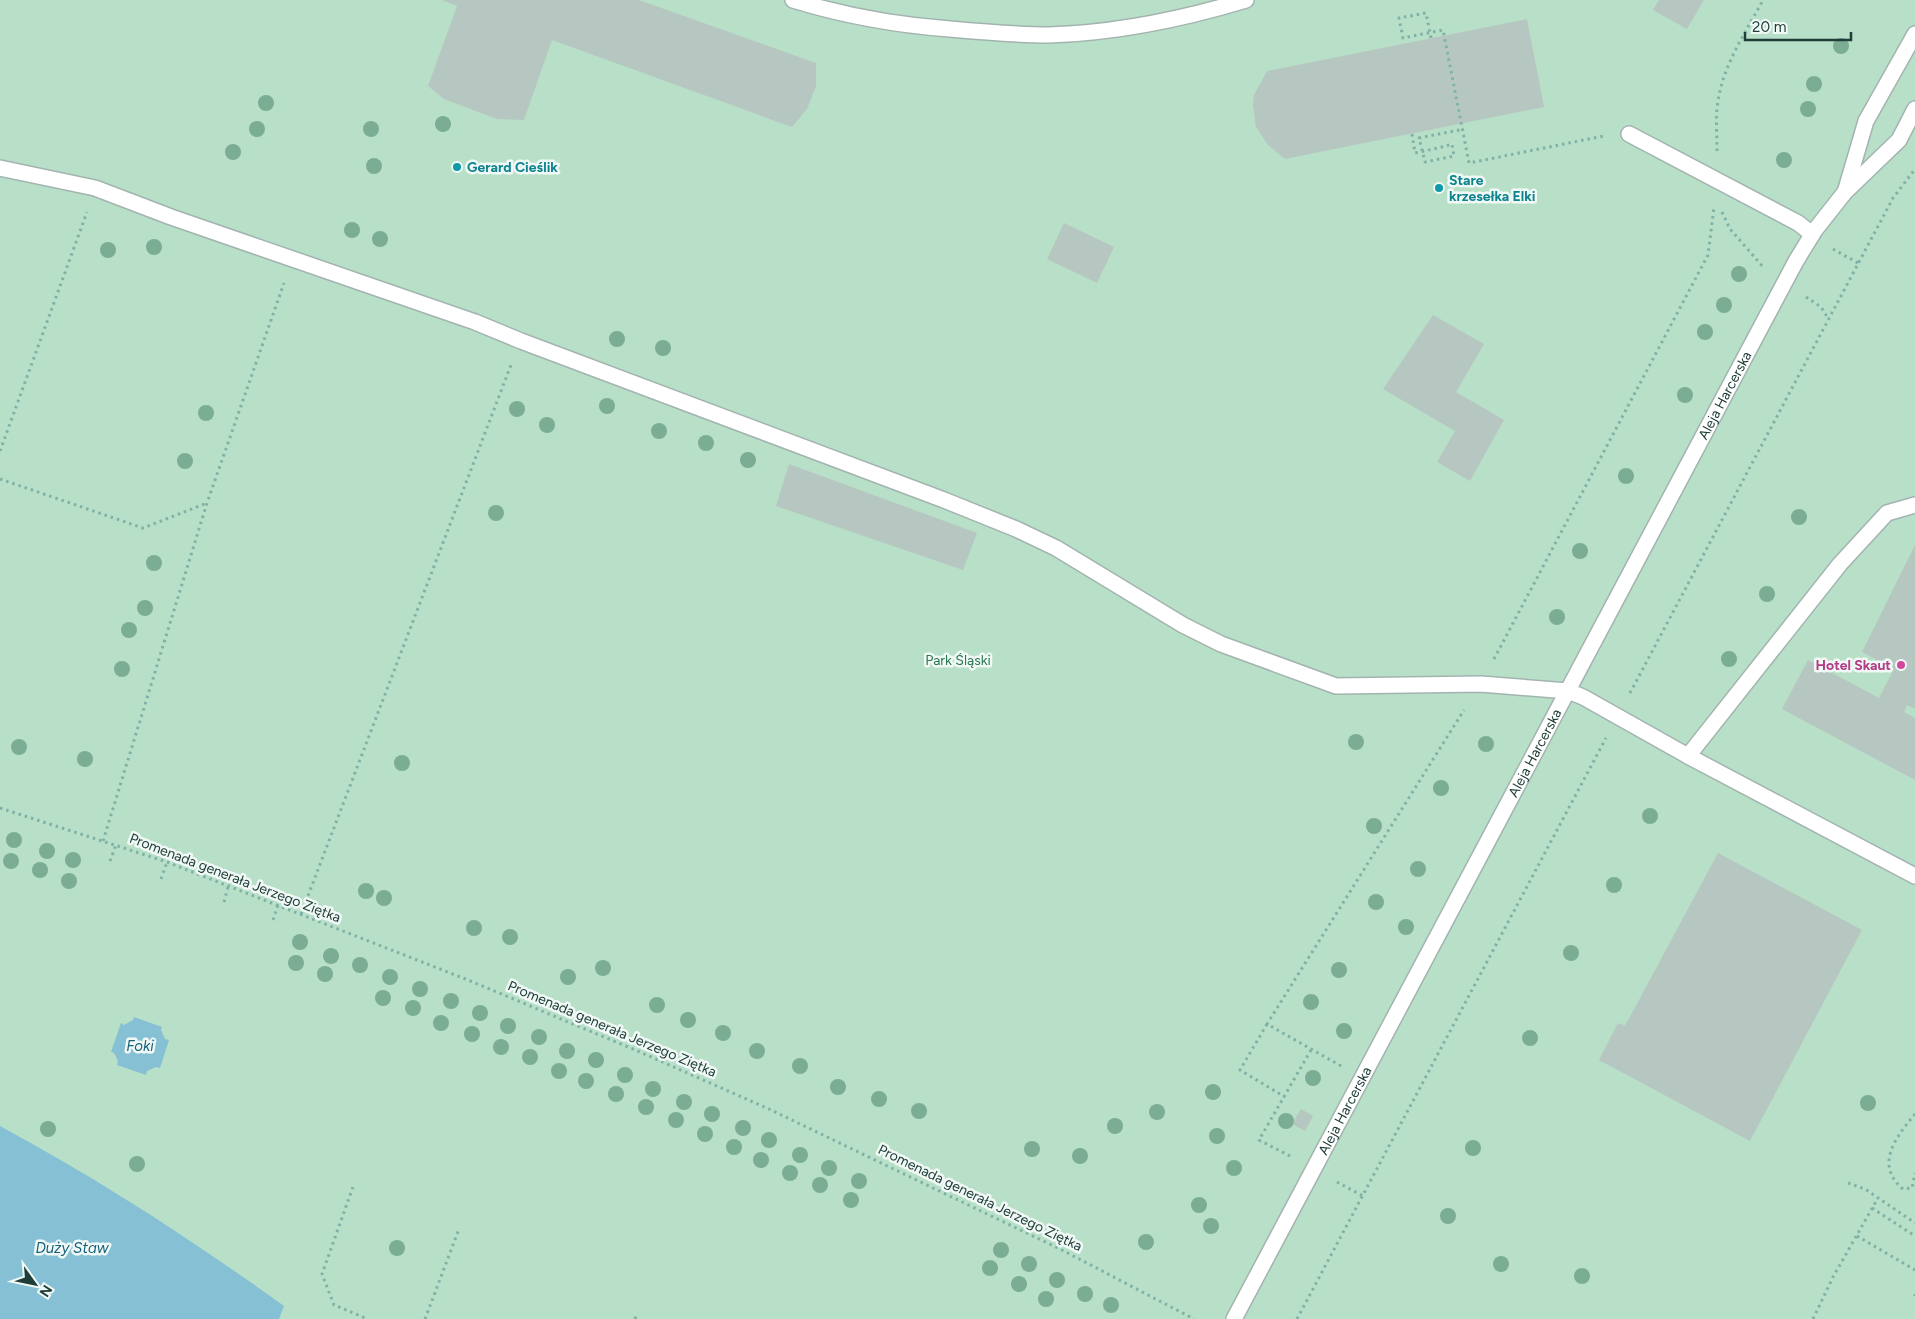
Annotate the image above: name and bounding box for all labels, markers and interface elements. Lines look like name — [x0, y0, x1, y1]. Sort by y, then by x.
scale bar — [1745, 10, 1851, 42]
text: 20 m — [1752, 18, 1786, 36]
place label: Gerard Cieślik — [467, 159, 558, 176]
marker: Gerard Cieślik — [451, 161, 463, 173]
place label: Stare krzesełka Elki — [1449, 172, 1535, 205]
marker: Stare krzesełka Elki — [1433, 182, 1445, 194]
street label: Aleja Harcerska — [1694, 348, 1755, 442]
park label: Park Śląski — [925, 652, 991, 669]
place label: Hotel Skaut — [1816, 657, 1891, 674]
marker: Hotel Skaut — [1895, 659, 1907, 671]
street label: Aleja Harcerska — [1504, 706, 1565, 800]
street label: Promenada generała Jerzego Ziętka — [127, 830, 343, 926]
street label: Promenada generała Jerzego Ziętka — [505, 977, 719, 1081]
water label: Foki — [126, 1037, 154, 1055]
street label: Aleja Harcerska — [1314, 1064, 1375, 1158]
street label: Promenada generała Jerzego Ziętka — [875, 1141, 1085, 1255]
water label: Duży Staw — [35, 1239, 110, 1257]
north arrow — [10, 1259, 60, 1309]
text: N — [35, 1282, 56, 1300]

